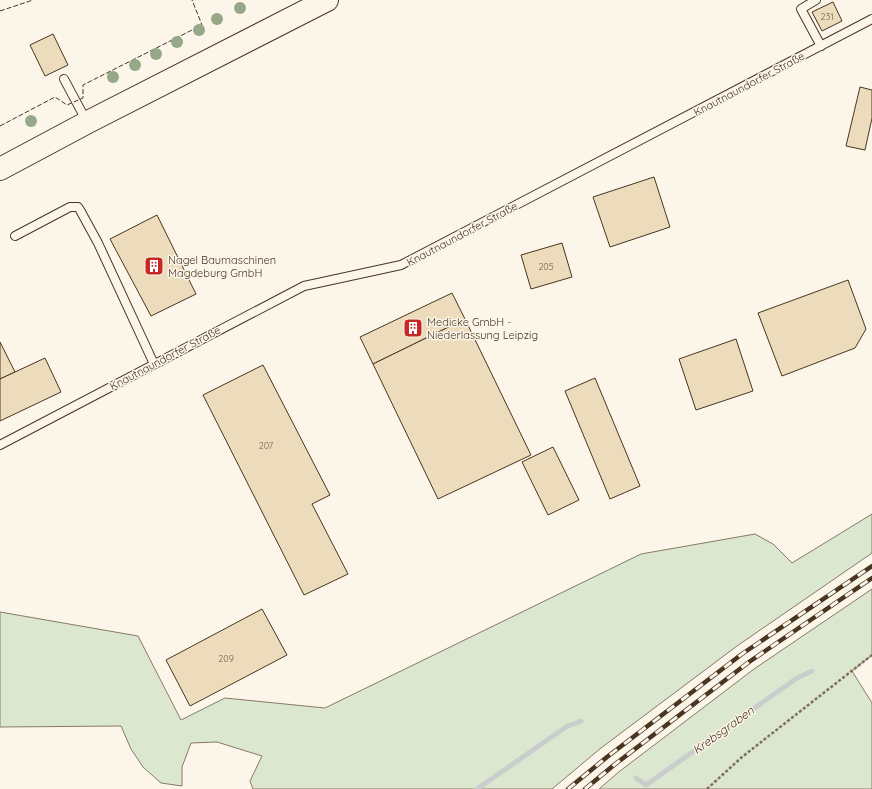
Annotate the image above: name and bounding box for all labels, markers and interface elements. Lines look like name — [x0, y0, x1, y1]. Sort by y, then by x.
house number: 231 — [820, 11, 834, 22]
street label: Knautnaundorfer Straße — [691, 49, 807, 119]
street label: Knautnaundorfer Straße — [404, 199, 520, 269]
place label: Nagel Baumaschinen Magdeburg GmbH — [168, 253, 276, 280]
building icon: Nagel Baumaschinen Magdeburg GmbH — [143, 255, 165, 277]
house number: 205 — [538, 261, 554, 272]
place label: Medicke GmbH - Niederlassung Leipzig — [427, 315, 538, 342]
building icon: Medicke GmbH - Niederlassung Leipzig — [402, 317, 424, 339]
street label: Knautnaundorfer Straße — [107, 323, 223, 393]
house number: 207 — [259, 440, 274, 451]
house number: 209 — [218, 653, 234, 664]
water label: Krebsgraben — [689, 702, 758, 757]

